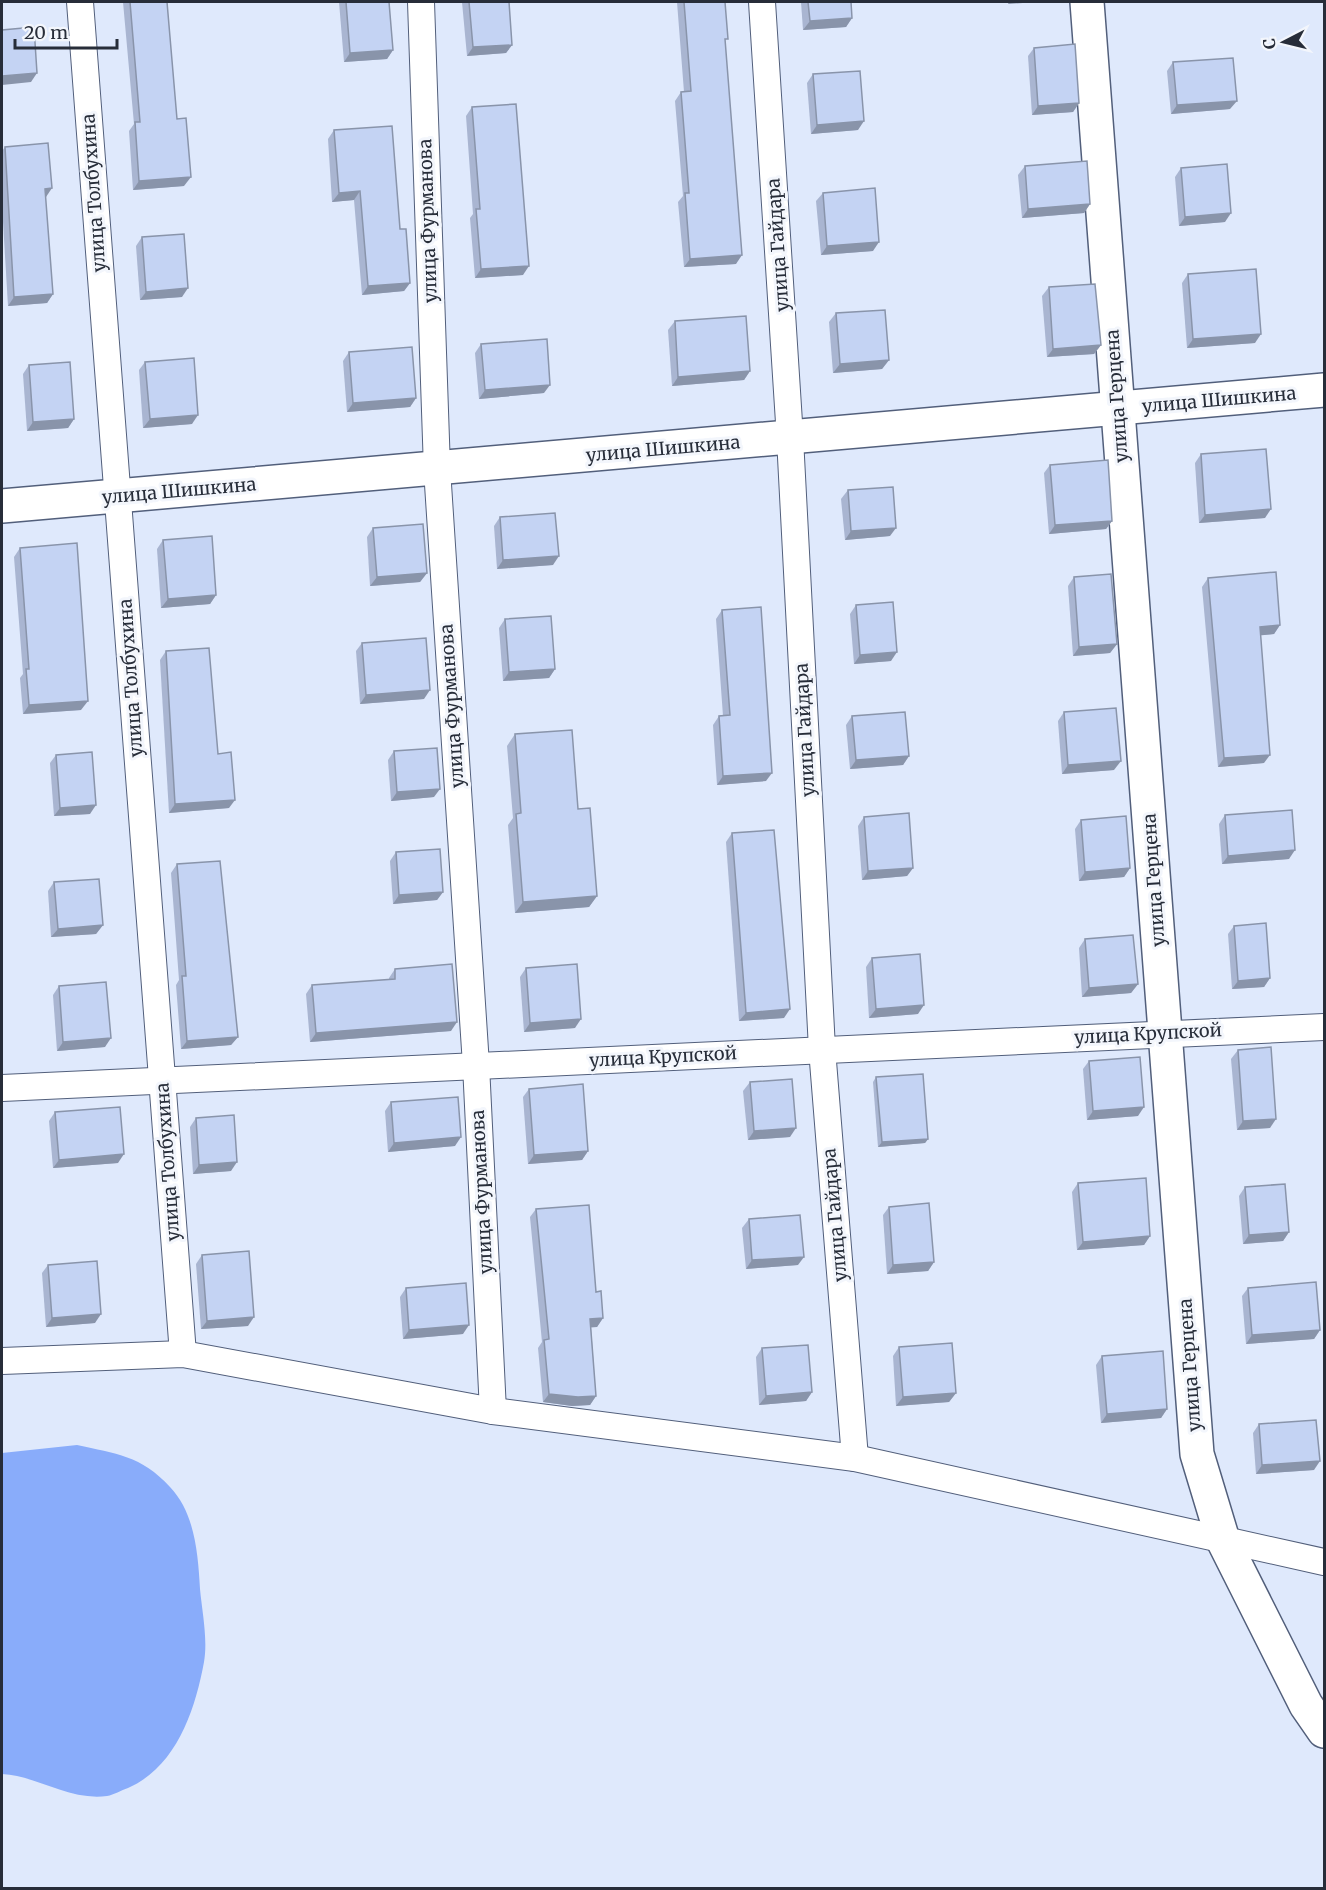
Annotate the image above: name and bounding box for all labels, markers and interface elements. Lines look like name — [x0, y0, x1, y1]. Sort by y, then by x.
scale bar — [15, 12, 117, 50]
north arrow — [1254, 12, 1314, 72]
text: 20 m — [24, 21, 68, 44]
text: С — [1259, 37, 1280, 50]
street label: улица Толбухина — [76, 113, 111, 273]
street label: улица Фурманова — [413, 138, 442, 303]
street label: улица Гайдара — [761, 177, 794, 313]
street label: улица Герцена — [1100, 328, 1133, 463]
street label: улица Шишкина — [1141, 381, 1297, 418]
street label: улица Шишкина — [585, 430, 741, 467]
street label: улица Шишкина — [101, 472, 257, 509]
street label: улица Толбухина — [113, 598, 148, 758]
street label: улица Фурманова — [434, 623, 469, 789]
street label: улица Гайдара — [789, 662, 819, 797]
street label: улица Герцена — [1137, 812, 1170, 947]
street label: улица Крупской — [1074, 1018, 1222, 1049]
street label: улица Крупской — [589, 1041, 737, 1072]
street label: улица Толбухина — [150, 1082, 185, 1242]
street label: улица Фурманова — [466, 1109, 497, 1275]
street label: улица Гайдара — [817, 1147, 852, 1283]
street label: улица Герцена — [1173, 1297, 1206, 1432]

